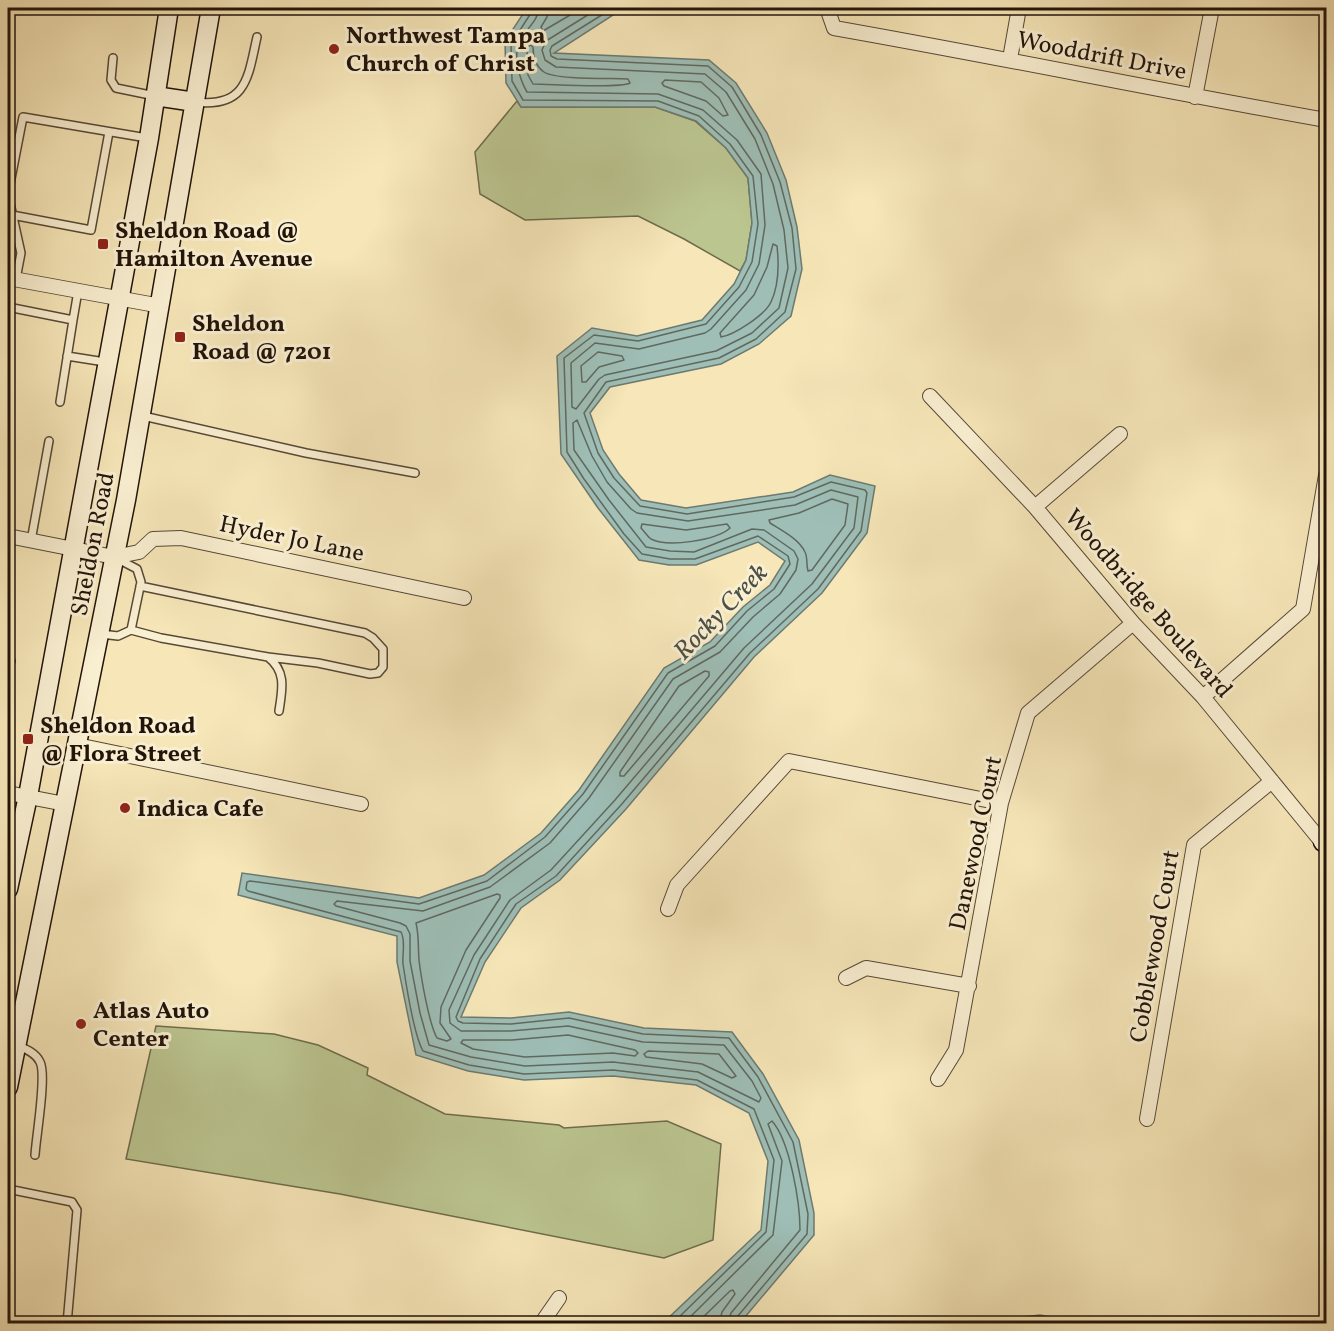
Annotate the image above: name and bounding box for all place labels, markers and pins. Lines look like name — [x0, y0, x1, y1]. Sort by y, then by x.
place label: Northwest Tampa Church of Christ — [346, 20, 546, 82]
marker: Northwest Tampa Church of Christ — [327, 42, 341, 56]
place label: Sheldon Road @ Hamilton Avenue — [115, 215, 313, 277]
marker: Sheldon Road @ Hamilton Avenue — [96, 237, 110, 251]
place label: Sheldon Road @ 7201 — [192, 308, 331, 370]
marker: Sheldon Road @ 7201 — [173, 330, 187, 344]
place label: Sheldon Road @ Flora Street — [40, 710, 201, 772]
marker: Sheldon Road @ Flora Street — [21, 732, 35, 746]
place label: Indica Cafe — [137, 793, 264, 827]
marker: Indica Cafe — [118, 801, 132, 815]
place label: Atlas Auto Center — [93, 995, 209, 1057]
marker: Atlas Auto Center — [74, 1017, 88, 1031]

